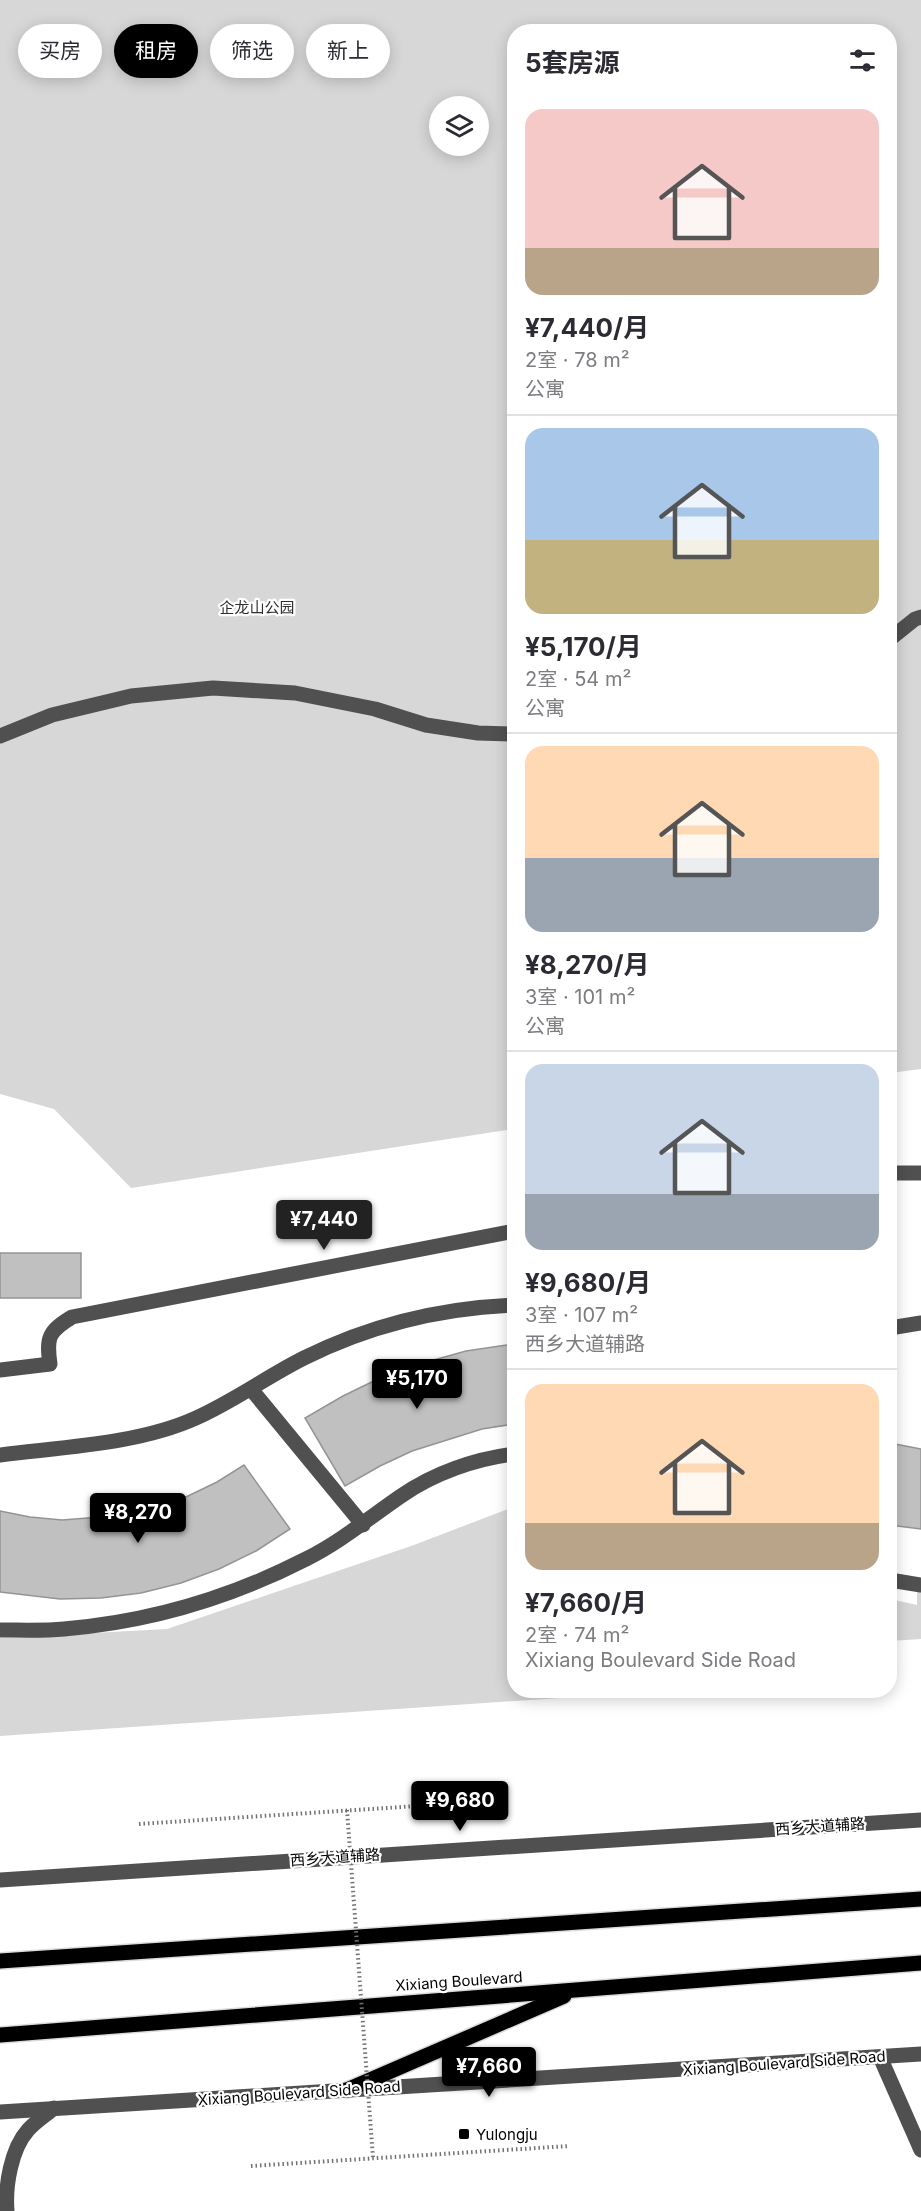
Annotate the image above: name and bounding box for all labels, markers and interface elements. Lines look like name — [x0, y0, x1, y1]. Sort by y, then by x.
chip: 买房 — [18, 24, 102, 78]
chip: 租房 — [114, 24, 198, 78]
chip: 筛选 — [210, 24, 294, 78]
chip: 新上 — [306, 24, 390, 78]
icon: filters — [846, 44, 879, 77]
text: 5套房源 — [525, 47, 620, 78]
map controls — [429, 96, 489, 156]
button: layers — [429, 96, 489, 156]
icon: home — [648, 148, 756, 256]
text: ¥7,440/月 — [525, 312, 649, 343]
text: 2室 · 78 m² — [525, 348, 630, 372]
text: 公寓 — [525, 377, 565, 401]
icon: home — [648, 467, 756, 575]
park label: 企龙山公园 — [219, 598, 295, 617]
text: ¥5,170/月 — [525, 631, 642, 662]
text: 2室 · 54 m² — [525, 667, 631, 691]
text: 公寓 — [525, 696, 565, 720]
icon: home — [648, 785, 756, 893]
text: ¥8,270/月 — [525, 949, 650, 980]
text: 3室 · 101 m² — [525, 985, 635, 1009]
text: 公寓 — [525, 1014, 565, 1038]
icon: home — [648, 1103, 756, 1211]
pin: ¥7,440 — [275, 1200, 373, 1251]
text: ¥7,440 — [290, 1207, 358, 1231]
text: ¥9,680/月 — [525, 1267, 651, 1298]
text: 3室 · 107 m² — [525, 1303, 638, 1327]
text: 西乡大道辅路 — [525, 1332, 645, 1356]
pin: ¥5,170 — [368, 1359, 466, 1410]
text: ¥5,170 — [386, 1366, 448, 1390]
icon: home — [648, 1423, 756, 1531]
pin: ¥8,270 — [89, 1493, 187, 1544]
text: ¥8,270 — [104, 1500, 172, 1524]
text: ¥7,660/月 — [525, 1587, 647, 1618]
text: 2室 · 74 m² — [525, 1623, 629, 1647]
text: Xixiang Boulevard Side Road — [525, 1648, 796, 1672]
pin: ¥9,680 — [411, 1781, 509, 1832]
text: ¥9,680 — [425, 1788, 495, 1812]
street label: 西乡大道辅路 — [774, 1813, 866, 1839]
street label: 西乡大道辅路 — [289, 1844, 381, 1870]
street label: Xixiang Boulevard — [395, 1967, 523, 1995]
street label: Xixiang Boulevard Side Road — [682, 2046, 886, 2080]
pin: ¥7,660 — [440, 2047, 538, 2098]
text: ¥7,660 — [456, 2054, 522, 2078]
street label: Xixiang Boulevard Side Road — [197, 2076, 401, 2110]
place label: Yulongju — [476, 2125, 538, 2144]
marker: Yulongju — [457, 2127, 471, 2141]

